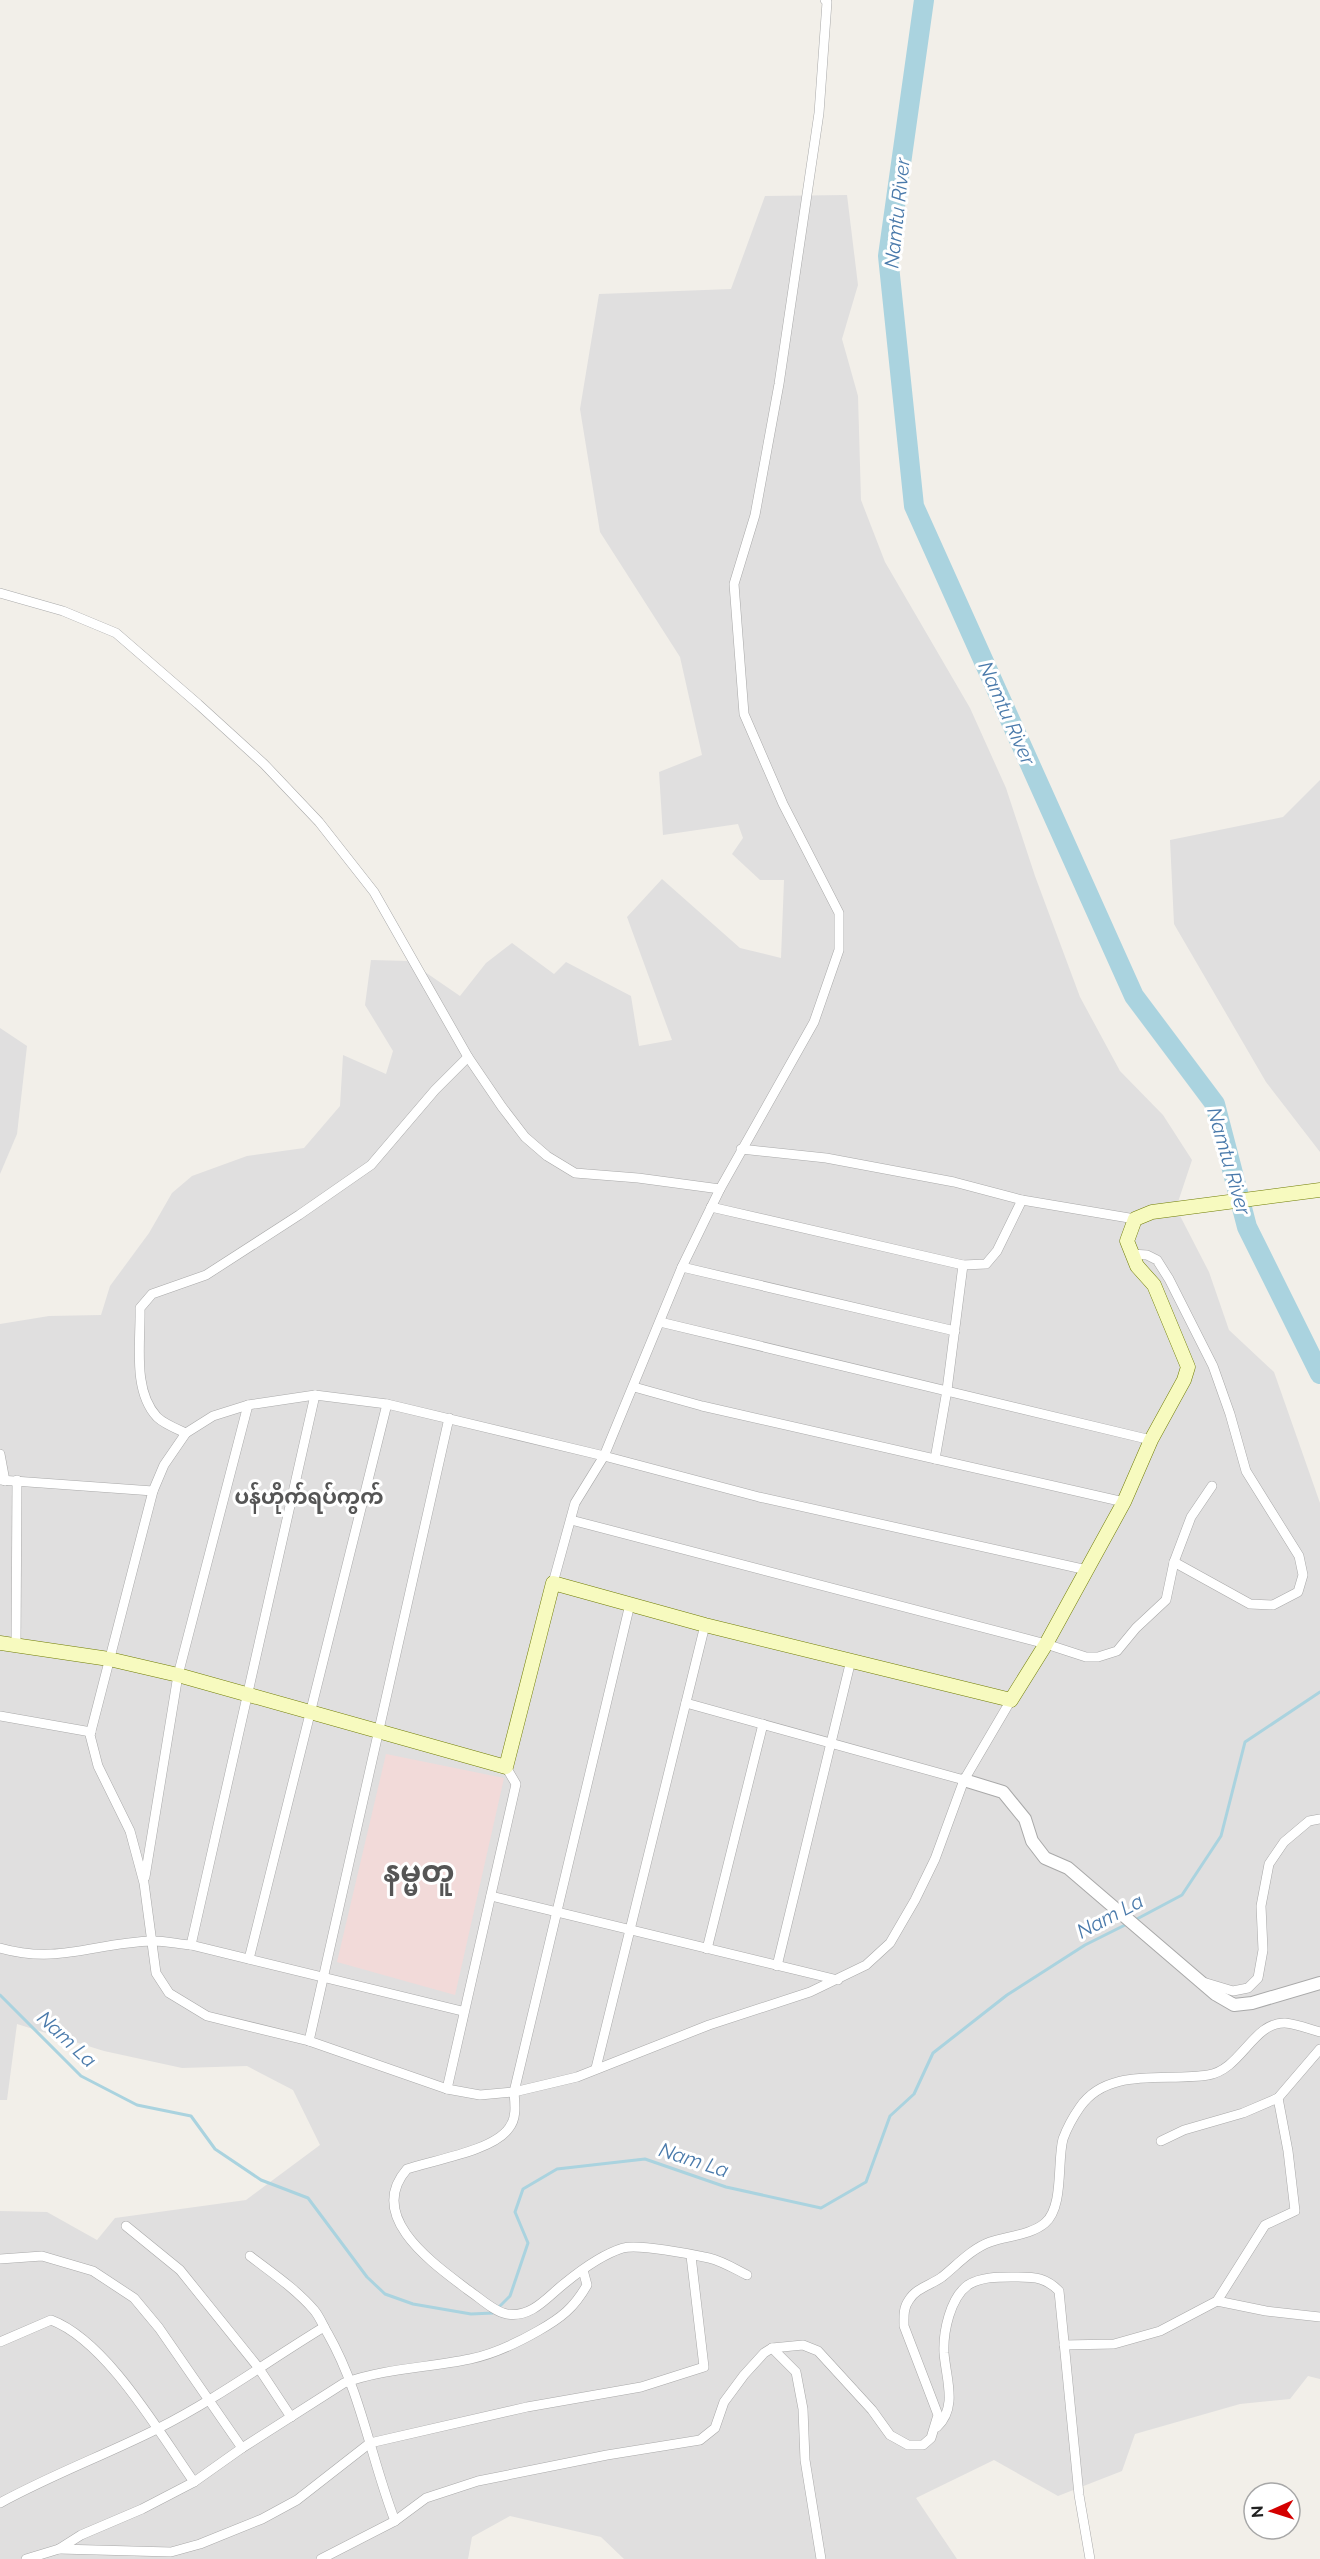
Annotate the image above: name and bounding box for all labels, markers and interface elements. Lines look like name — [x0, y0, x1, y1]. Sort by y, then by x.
water label: Namtu River — [879, 156, 915, 269]
water label: Namtu River — [974, 658, 1041, 769]
water label: Namtu River — [1202, 1104, 1256, 1219]
district label: ပန်ဟိုက်ရပ်ကွက် — [235, 1481, 383, 1514]
district label: နမ္မတူ — [383, 1854, 455, 1896]
water label: Nam La — [1073, 1889, 1147, 1943]
water label: Nam La — [33, 2006, 101, 2072]
water label: Nam La — [656, 2137, 732, 2183]
north arrow — [1242, 2481, 1302, 2541]
text: N — [1248, 2505, 1267, 2518]

